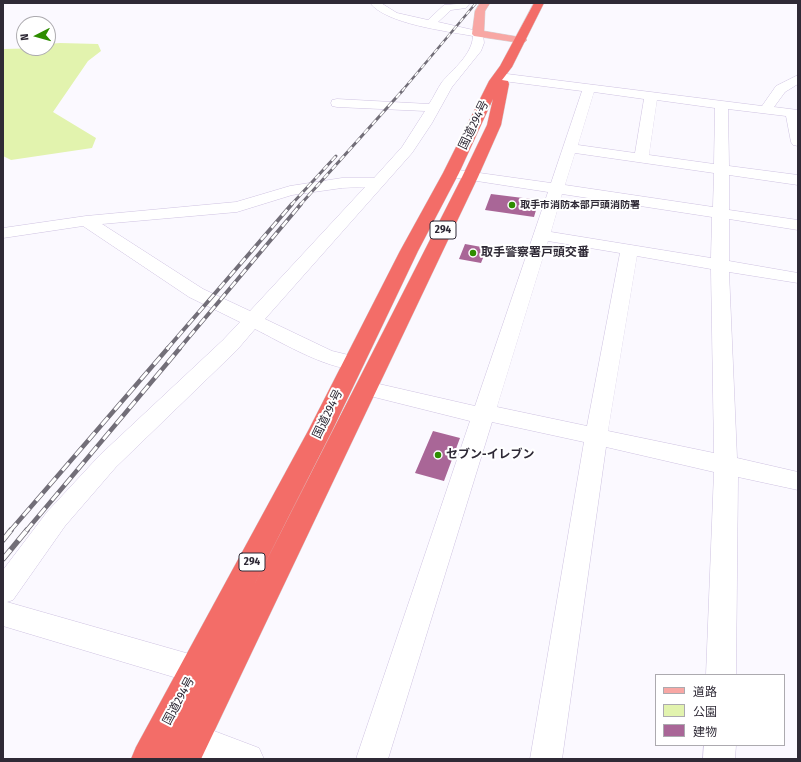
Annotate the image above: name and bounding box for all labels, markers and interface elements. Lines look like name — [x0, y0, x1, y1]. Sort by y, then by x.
north arrow — [16, 16, 56, 56]
text: N — [18, 33, 31, 41]
street label: 国道294号 — [456, 98, 492, 152]
place label: 取手市消防本部戸頭消防署 — [520, 199, 640, 211]
marker: 取手市消防本部戸頭消防署 — [507, 200, 517, 210]
road number: 294 — [430, 221, 456, 239]
place label: 取手警察署戸頭交番 — [481, 246, 589, 260]
marker: 取手警察署戸頭交番 — [468, 248, 478, 258]
street label: 国道294号 — [310, 387, 346, 441]
place label: セブン-イレブン — [446, 448, 534, 462]
marker: セブン-イレブン — [433, 450, 443, 460]
road number: 294 — [239, 553, 265, 571]
street label: 国道294号 — [160, 674, 198, 728]
legend — [655, 674, 785, 746]
text: 道路 — [693, 685, 717, 699]
text: 公園 — [693, 705, 717, 719]
text: 建物 — [693, 725, 717, 739]

